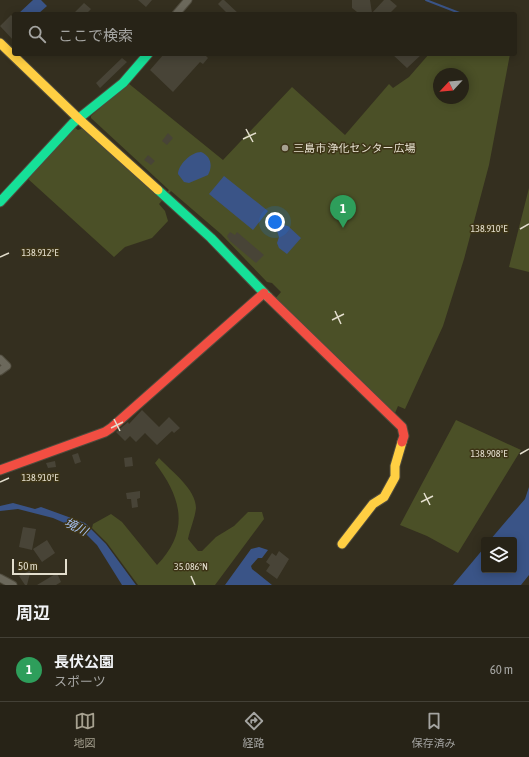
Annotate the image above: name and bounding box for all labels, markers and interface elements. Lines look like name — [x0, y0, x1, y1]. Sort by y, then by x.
search box — [12, 12, 517, 56]
icon: search — [26, 23, 48, 45]
text: ここで検索 — [58, 27, 133, 44]
north arrow — [433, 68, 469, 104]
place label: 三島市 浄化センター広場 — [293, 142, 416, 154]
marker: 三島市 浄化センター広場 — [280, 143, 290, 153]
pin: 1 — [330, 195, 356, 228]
your location — [265, 212, 285, 232]
text: 138.910°E — [471, 223, 508, 234]
text: 138.912°E — [22, 247, 59, 258]
text: 138.908°E — [471, 448, 508, 459]
text: 138.910°E — [22, 472, 59, 483]
water label: 境川 — [62, 515, 92, 540]
map controls — [481, 537, 517, 573]
button: layers — [481, 537, 517, 573]
scale bar — [12, 557, 67, 576]
text: 50 m — [18, 560, 38, 572]
text: 35.086°N — [174, 561, 208, 572]
text: 周辺 — [16, 603, 50, 623]
text: 長伏公園 — [54, 653, 114, 670]
text: 1 — [26, 662, 32, 677]
text: 60 m — [490, 662, 513, 677]
text: スポーツ — [54, 674, 106, 689]
tab: 地図 — [74, 710, 96, 750]
tab: 経路 — [243, 710, 265, 750]
tab: 保存済み — [412, 710, 456, 750]

